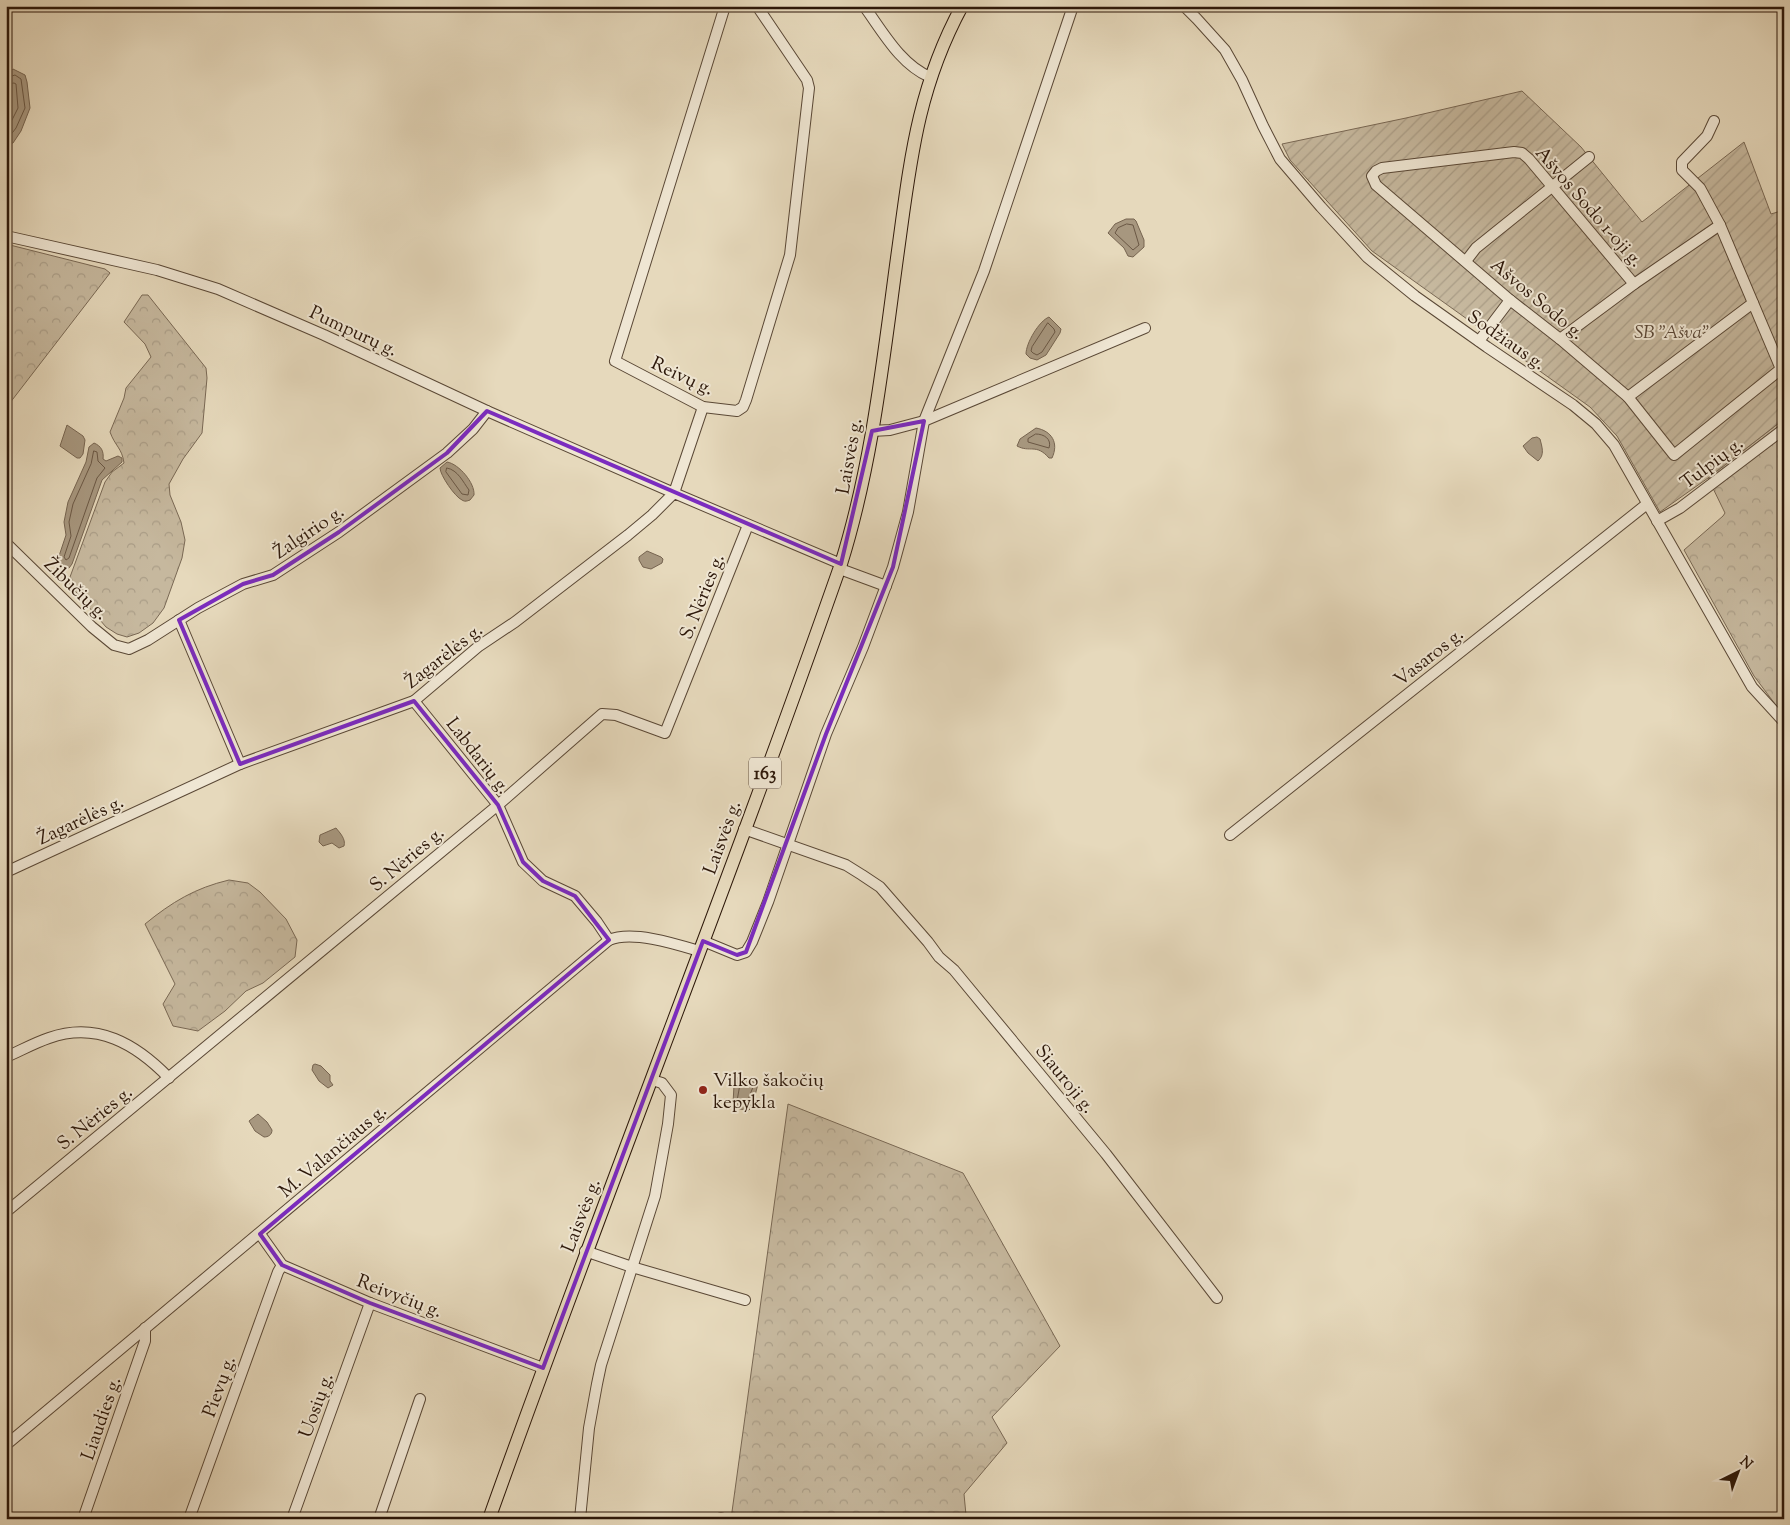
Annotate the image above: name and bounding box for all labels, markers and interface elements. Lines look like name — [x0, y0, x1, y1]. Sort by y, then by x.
street label: Ašvos Sodo 1-oji g. — [1528, 141, 1648, 274]
street label: Ašvos Sodo g. — [1484, 253, 1589, 347]
street label: Pumpurų g. — [304, 300, 402, 364]
street label: Sodžiaus g. — [1461, 304, 1550, 378]
park label: SB "Ašva" — [1634, 320, 1710, 347]
street label: Reivų g. — [646, 351, 718, 403]
street label: Laisvės g. — [830, 416, 870, 497]
street label: Tulpių g. — [1675, 431, 1750, 497]
street label: Žalgirio g. — [269, 499, 350, 567]
street label: S. Nėries g. — [674, 550, 733, 644]
street label: Žibučių g. — [37, 552, 113, 627]
street label: Žagarėlės g. — [400, 618, 489, 696]
street label: Vasaros g. — [1389, 622, 1470, 694]
street label: Labdarių g. — [438, 712, 516, 801]
road number: 163 — [749, 758, 781, 788]
street label: Žagarėlės g. — [33, 790, 129, 853]
street label: Laisvės g. — [698, 797, 749, 879]
street label: S. Nėries g. — [364, 821, 451, 899]
street label: Siauroji g. — [1028, 1039, 1100, 1120]
place label: Vilko šakočių kepykla — [713, 1068, 824, 1117]
street label: S. Nėries g. — [52, 1080, 139, 1158]
marker: Vilko šakočių kepykla — [697, 1084, 709, 1096]
street label: M. Valančiaus g. — [274, 1099, 393, 1205]
street label: Laisvės g. — [556, 1175, 609, 1257]
street label: Reivyčių g. — [353, 1269, 446, 1326]
street label: Pievų g. — [197, 1352, 244, 1421]
street label: Uosių g. — [293, 1370, 342, 1442]
street label: Liaudies g. — [75, 1373, 129, 1464]
north arrow — [1712, 1448, 1762, 1498]
text: N — [1735, 1453, 1756, 1475]

